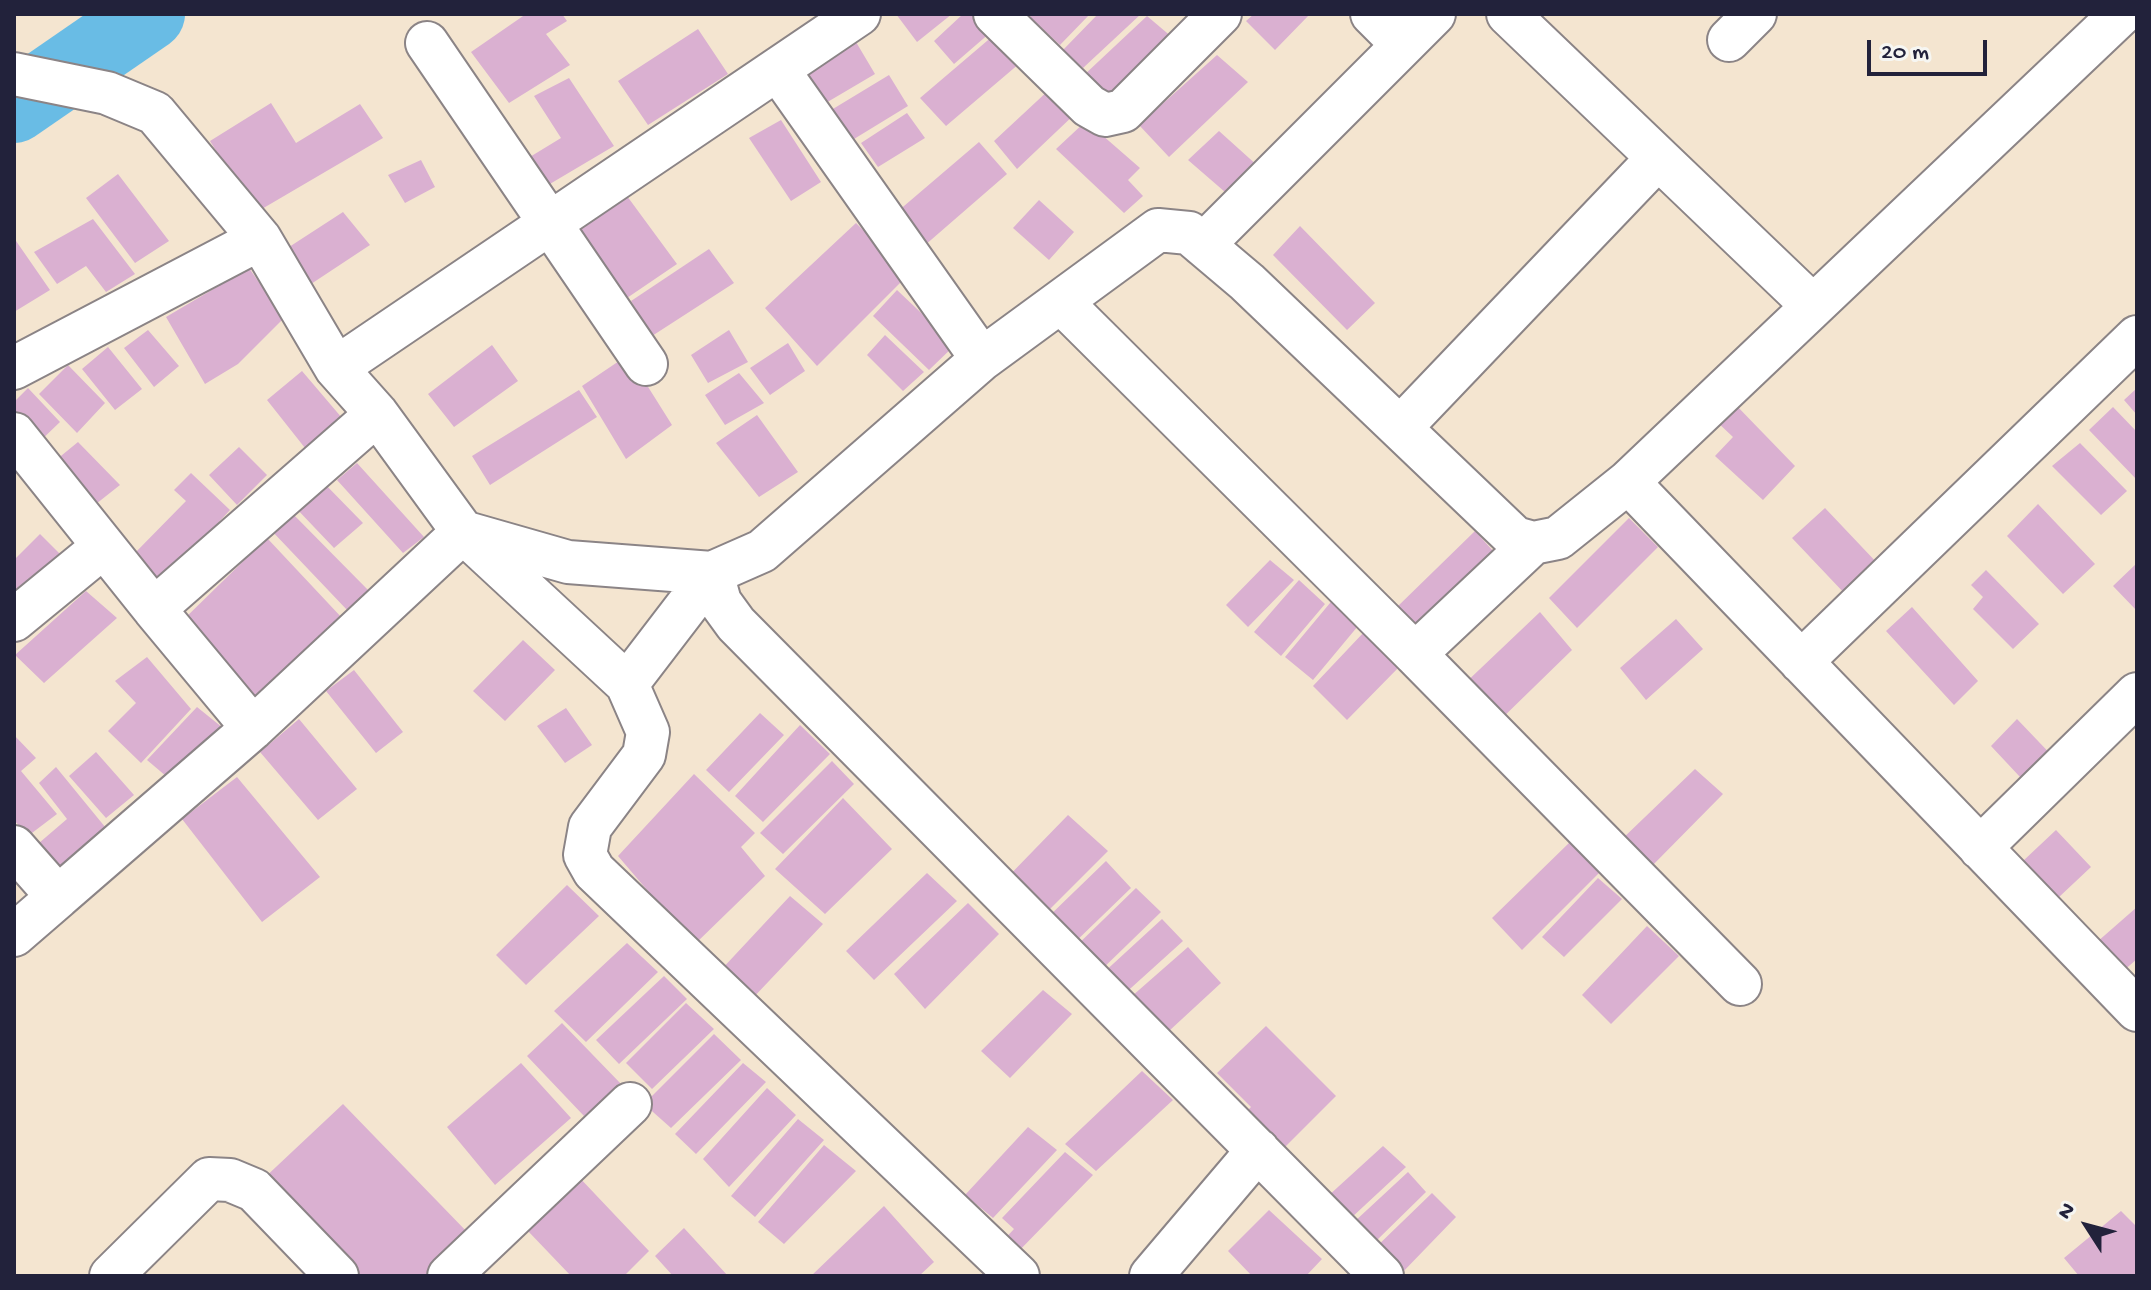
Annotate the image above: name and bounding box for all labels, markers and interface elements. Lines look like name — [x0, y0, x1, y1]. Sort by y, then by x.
scale bar — [1871, 24, 1991, 74]
text: 20 m — [1881, 39, 1929, 68]
north arrow — [2047, 1186, 2127, 1266]
text: N — [2053, 1198, 2082, 1225]

